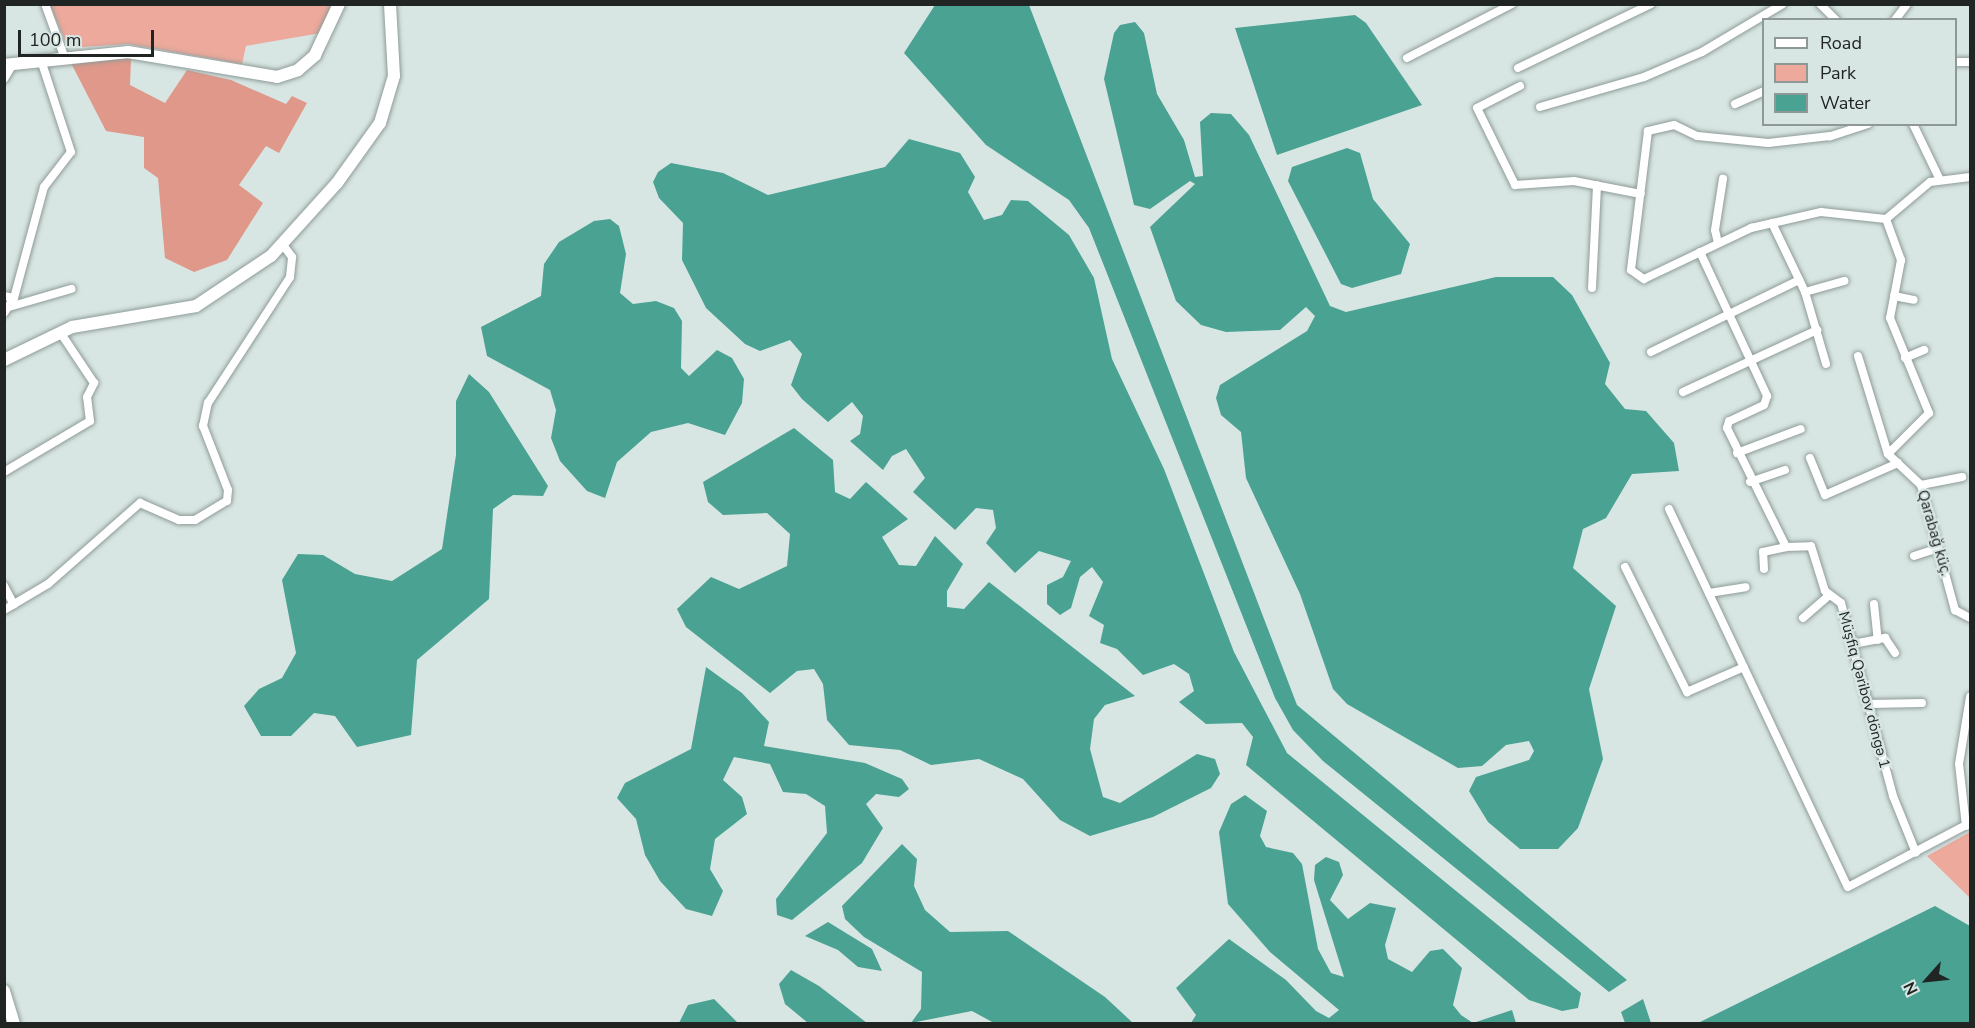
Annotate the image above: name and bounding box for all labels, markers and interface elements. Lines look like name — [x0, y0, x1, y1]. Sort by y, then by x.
scale bar — [21, 18, 158, 56]
legend — [1762, 18, 1957, 126]
text: 100 m — [29, 28, 81, 52]
text: Road — [1820, 31, 1862, 55]
text: Park — [1820, 61, 1856, 85]
text: Water — [1820, 91, 1871, 115]
street label: Qarabağ küç. — [1913, 488, 1955, 578]
street label: Müşfiq Qəribov döngə 1 — [1834, 610, 1894, 770]
north arrow — [1897, 950, 1957, 1010]
text: N — [1898, 978, 1923, 998]

